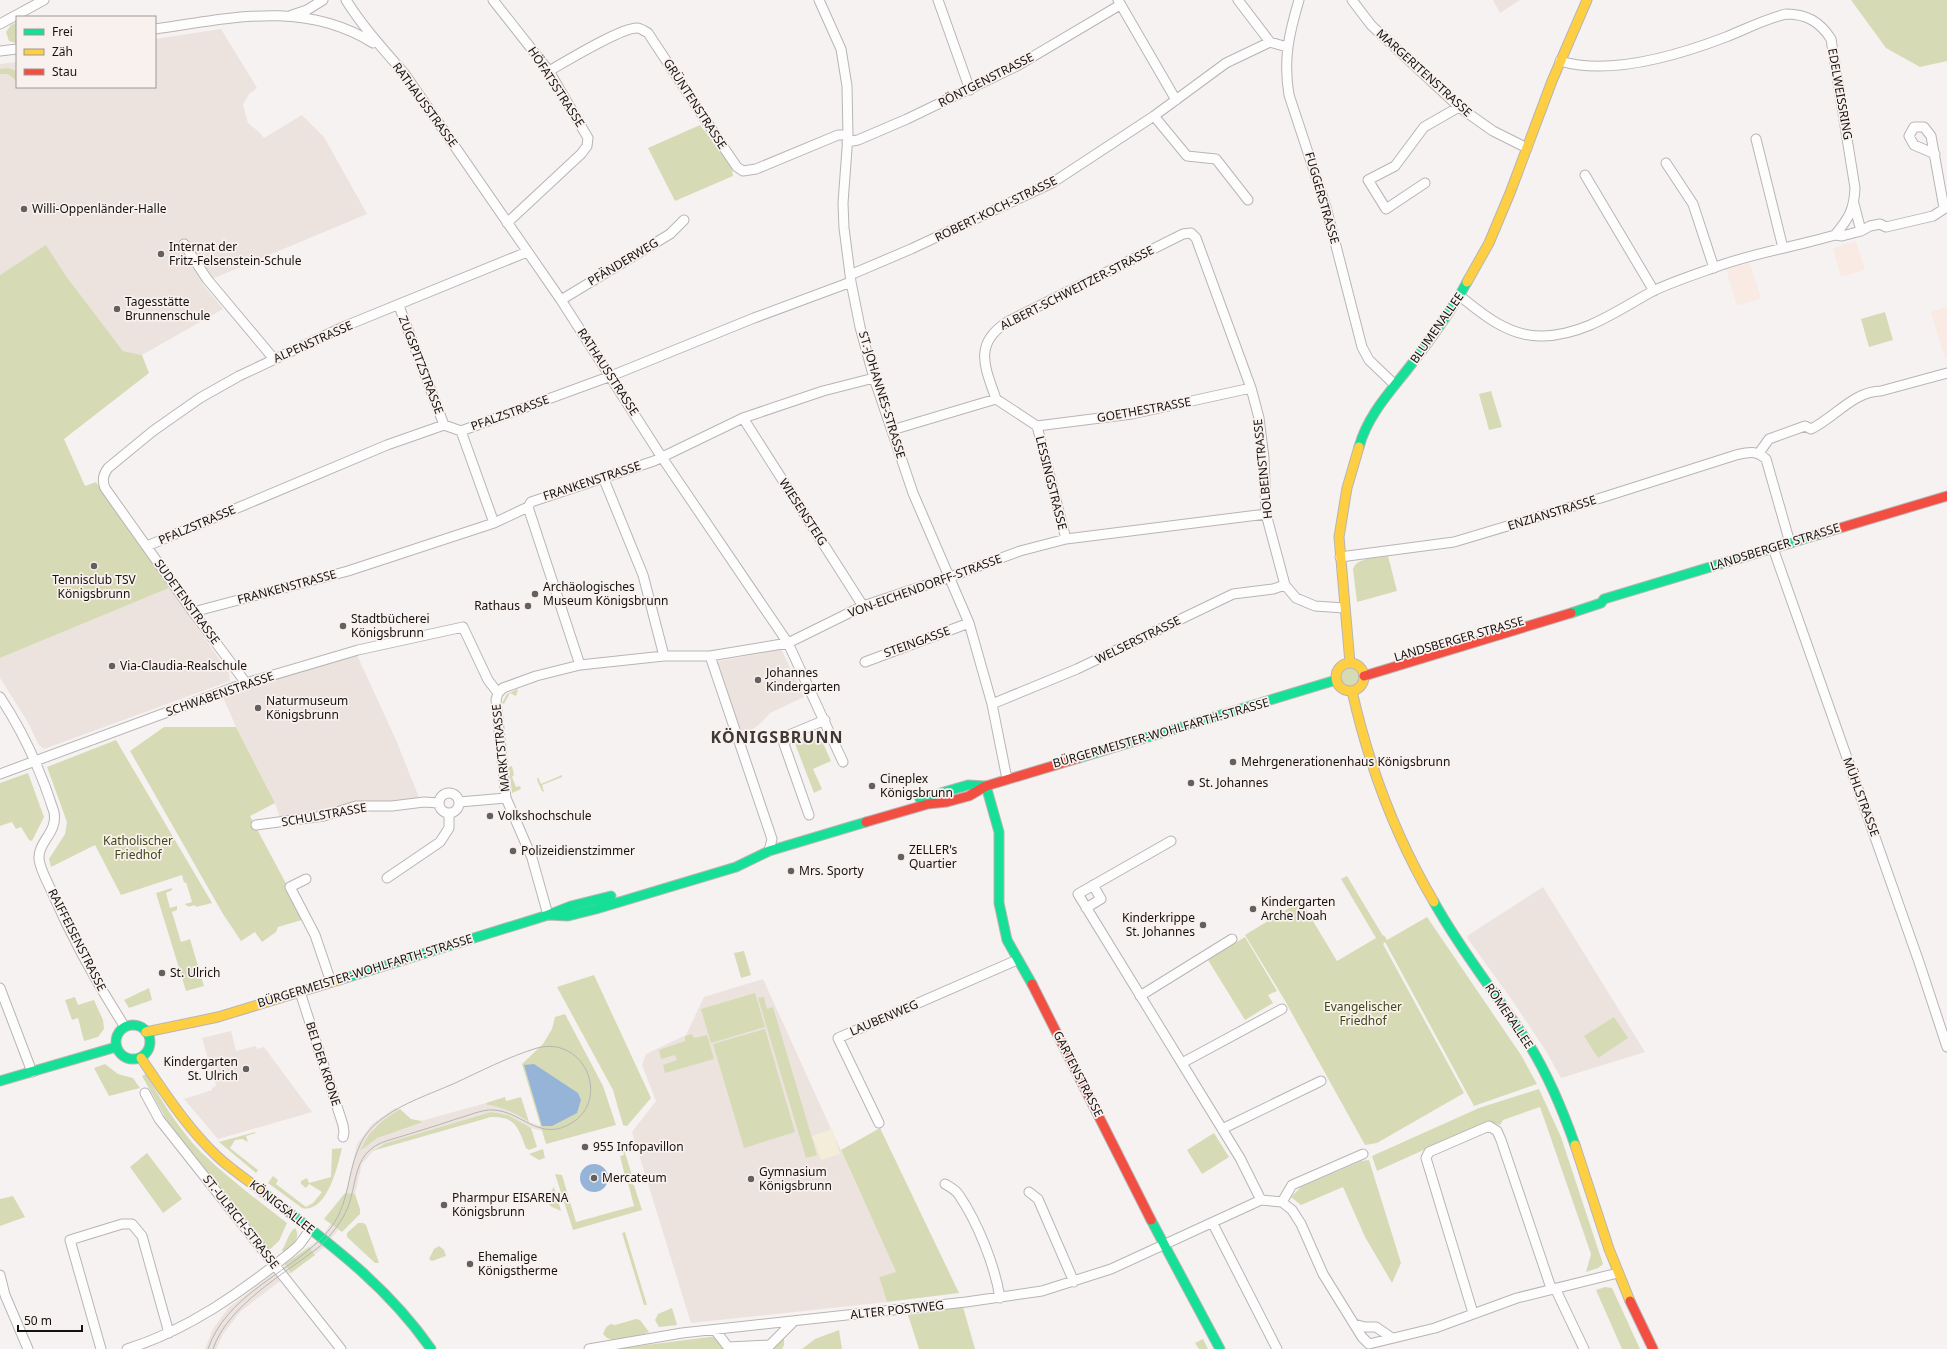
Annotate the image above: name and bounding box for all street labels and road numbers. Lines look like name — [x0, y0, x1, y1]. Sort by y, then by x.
street label: MARGERITENSTRASSE — [1373, 25, 1476, 120]
street label: HÖFATSSTRASSE — [524, 43, 589, 130]
street label: EDELWEISSRING — [1824, 47, 1857, 141]
street label: RÖNTGENSTRASSE — [935, 48, 1036, 111]
street label: GRÜNTENSTRASSE — [660, 55, 731, 152]
street label: RATHAUSSTRASSE — [389, 59, 462, 151]
street label: FUGGERSTRASSE — [1301, 150, 1344, 246]
street label: ROBERT-KOCH-STRASSE — [932, 172, 1060, 246]
street label: PFÄNDERWEG — [584, 234, 661, 289]
street label: ALBERT-SCHWEITZER-STRASSE — [997, 241, 1157, 334]
street label: BLUMENALLEE — [1406, 289, 1467, 367]
street label: ZUGSPITZSTRASSE — [395, 313, 448, 416]
street label: ALPENSTRASSE — [270, 316, 355, 367]
street label: RATHAUSSTRASSE — [574, 325, 643, 419]
street label: ST.-JOHANNES-STRASSE — [855, 329, 910, 461]
street label: PFALZSTRASSE — [468, 390, 551, 435]
street label: GOETHESTRASSE — [1096, 393, 1192, 426]
street label: HOLBEINSTRASSE — [1249, 418, 1276, 520]
street label: LESSINGSTRASSE — [1032, 434, 1071, 532]
street label: FRANKENSTRASSE — [541, 457, 643, 504]
street label: WIESENSTEIG — [775, 475, 832, 549]
street label: ENZIANSTRASSE — [1505, 491, 1598, 534]
street label: PFALZSTRASSE — [156, 501, 238, 548]
street label: LANDSBERGER STRASSE — [1708, 519, 1842, 574]
street label: VON-EICHENDORFF-STRASSE — [846, 550, 1004, 621]
street label: SUDETENSTRASSE — [151, 556, 224, 648]
street label: FRANKENSTRASSE — [235, 565, 338, 608]
street label: WELSERSTRASSE — [1092, 612, 1183, 668]
street label: LANDSBERGER STRASSE — [1392, 612, 1526, 665]
street label: STEINGASSE — [881, 622, 952, 661]
street label: SCHWABENSTRASSE — [164, 667, 276, 720]
street label: BÜRGERMEISTER-WOHLFARTH-STRASSE — [1051, 693, 1271, 772]
street label: MARKTSTRASSE — [487, 703, 514, 793]
street label: MÜHLSTRASSE — [1839, 755, 1884, 839]
street label: SCHULSTRASSE — [280, 799, 368, 830]
street label: RAIFFEISENSTRASSE — [44, 886, 111, 994]
street label: BÜRGERMEISTER-WOHLFARTH-STRASSE — [255, 930, 475, 1011]
street label: RÖMERALLEE — [1481, 980, 1538, 1052]
street label: LAUBENWEG — [847, 995, 921, 1040]
street label: BEI DER KRONE — [302, 1019, 345, 1108]
street label: GARTENSTRASSE — [1049, 1028, 1107, 1120]
street label: ST.-ULRICH-STRASSE — [199, 1171, 283, 1272]
street label: KÖNIGSALLEE — [246, 1176, 319, 1238]
street label: ALTER POSTWEG — [849, 1296, 945, 1323]

